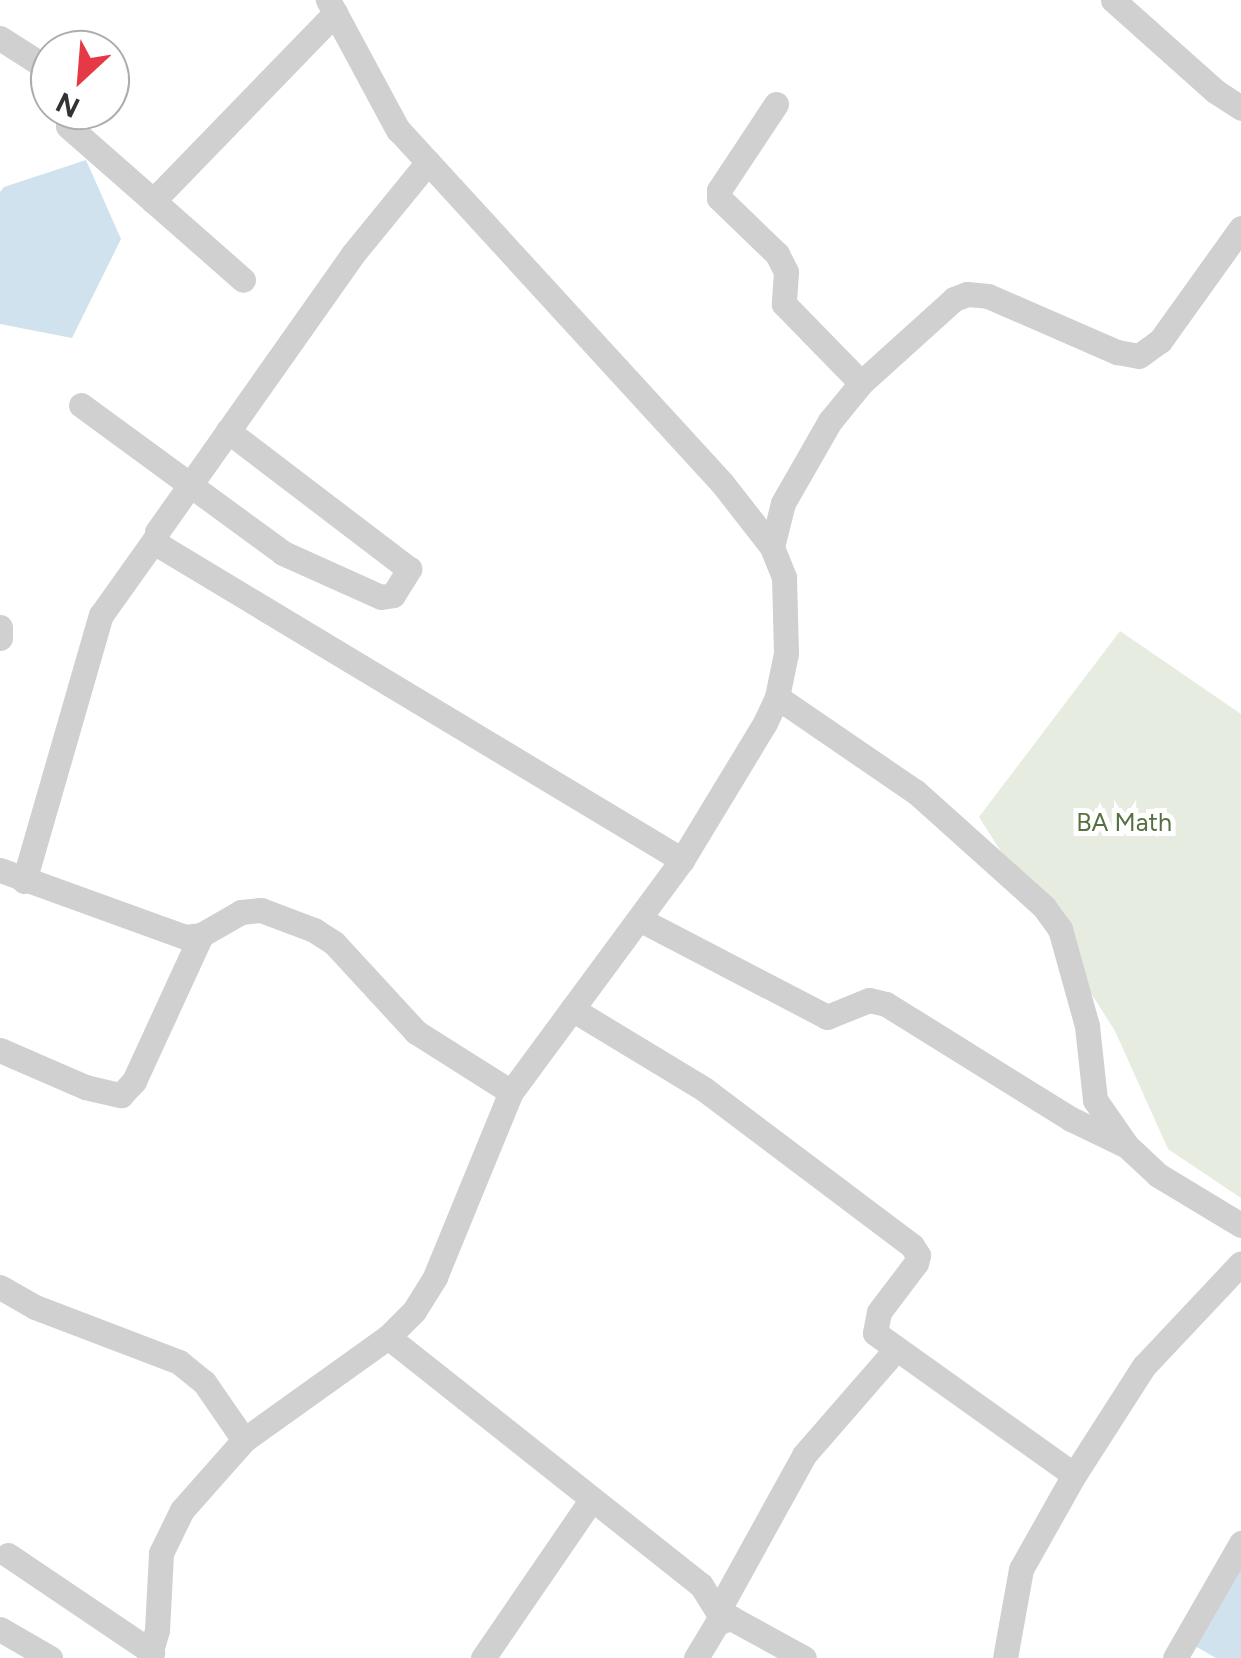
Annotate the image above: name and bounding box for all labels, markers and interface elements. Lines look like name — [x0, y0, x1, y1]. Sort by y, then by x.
north arrow — [30, 30, 130, 130]
text: N — [51, 85, 85, 125]
park label: BA Math — [1076, 807, 1172, 837]

